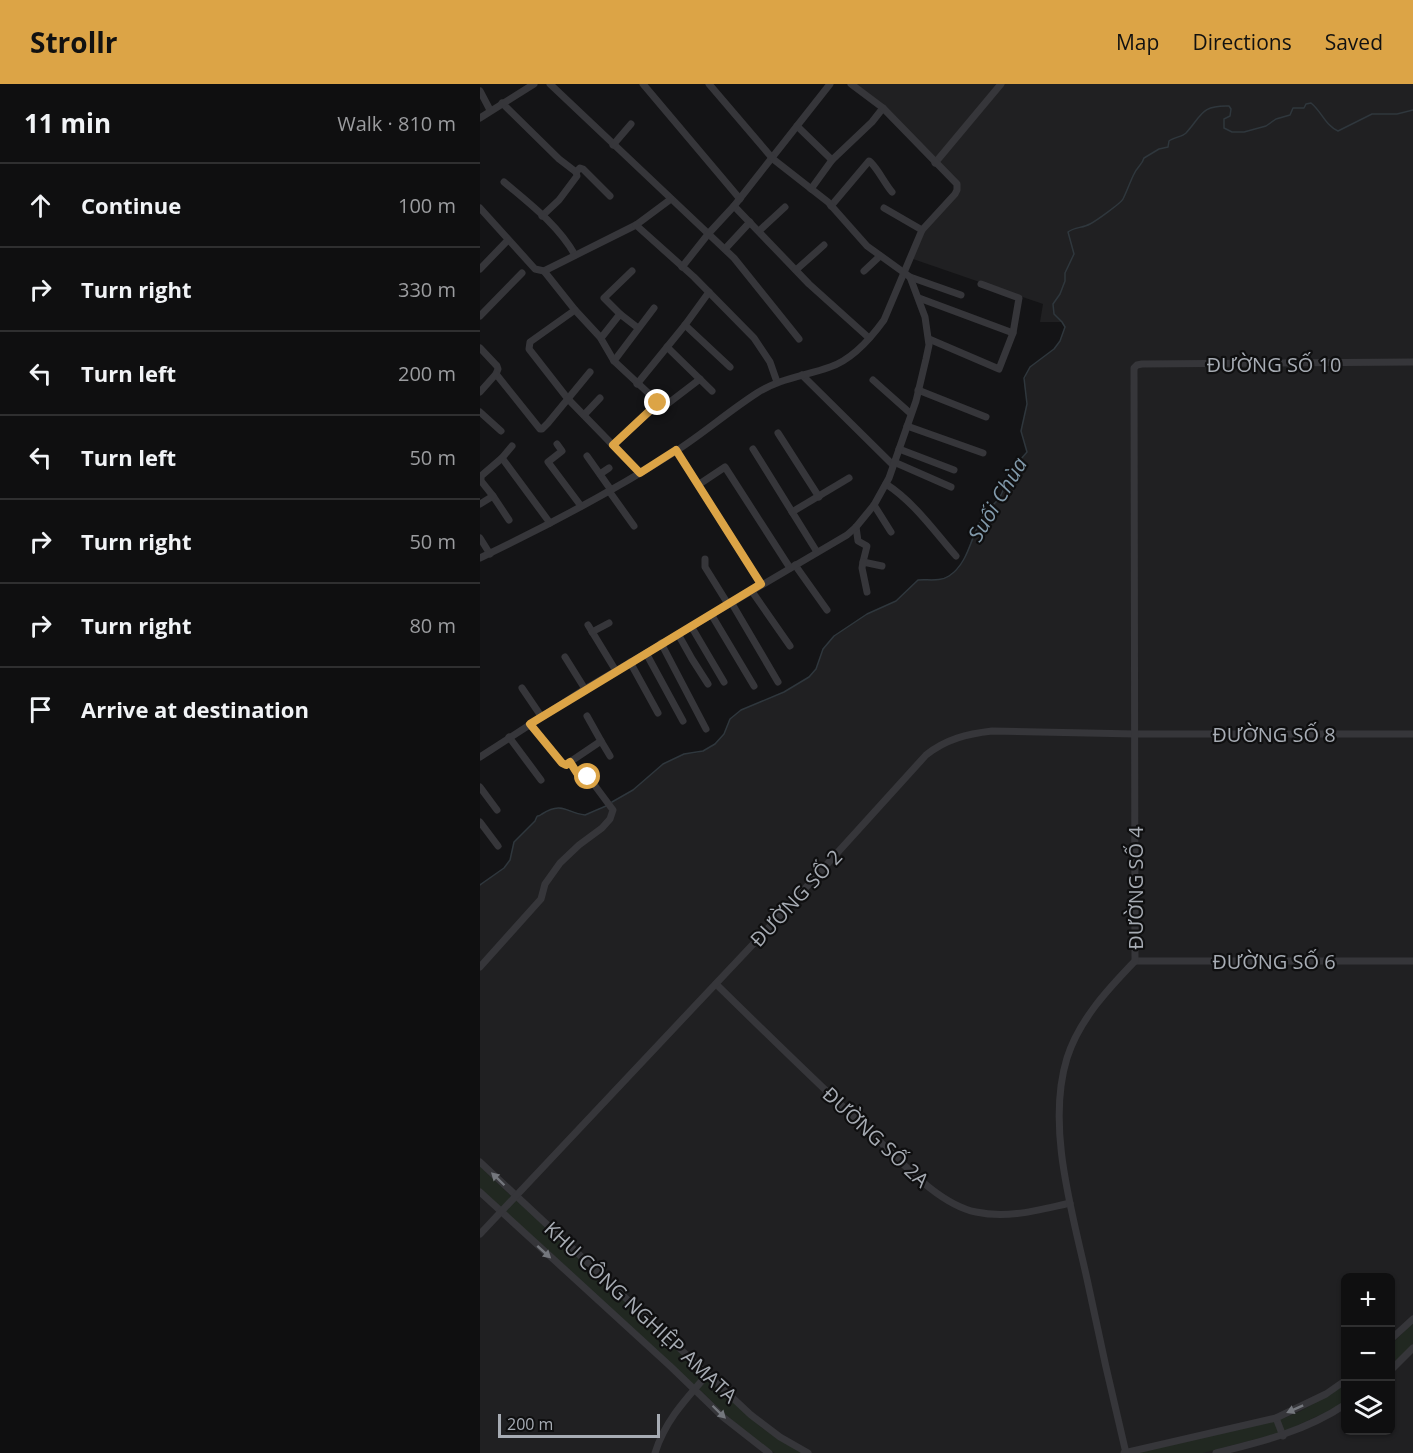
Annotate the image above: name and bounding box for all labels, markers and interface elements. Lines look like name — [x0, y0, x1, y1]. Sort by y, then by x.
text: Strollr — [30, 23, 117, 61]
text: Map — [1116, 28, 1159, 56]
text: Directions — [1192, 28, 1292, 56]
text: Saved — [1325, 28, 1383, 56]
text: 11 min — [24, 105, 111, 141]
text: Walk · 810 m — [337, 110, 456, 137]
icon: ahead — [24, 189, 57, 222]
text: Continue — [81, 190, 181, 220]
text: 100 m — [398, 192, 456, 219]
icon: right — [24, 273, 57, 306]
text: Turn right — [81, 274, 192, 304]
text: 330 m — [398, 276, 456, 303]
street label: ĐƯỜNG SỐ 10 — [1207, 351, 1341, 378]
icon: left — [24, 357, 57, 390]
text: Turn left — [81, 358, 176, 388]
text: 200 m — [398, 360, 456, 387]
route end — [644, 389, 670, 415]
icon: left — [24, 441, 57, 474]
text: Turn left — [81, 442, 176, 472]
text: 50 m — [409, 444, 456, 471]
water label: Suối Chùa — [961, 452, 1033, 546]
icon: right — [24, 525, 57, 558]
text: Turn right — [81, 526, 192, 556]
text: 50 m — [409, 528, 456, 555]
icon: right — [24, 609, 57, 642]
text: Turn right — [81, 610, 192, 640]
text: 80 m — [409, 612, 456, 639]
icon: arrive — [24, 693, 57, 726]
text: Arrive at destination — [81, 694, 309, 724]
street label: ĐƯỜNG SỐ 8 — [1212, 721, 1336, 748]
route start — [574, 763, 600, 789]
street label: ĐƯỜNG SỐ 4 — [1122, 826, 1149, 950]
street label: ĐƯỜNG SỐ 2 — [744, 844, 848, 952]
street label: ĐƯỜNG SỐ 6 — [1212, 948, 1336, 975]
street label: ĐƯỜNG SỐ 2A — [817, 1081, 935, 1194]
one-way arrow — [490, 1172, 505, 1186]
street label: KHU CÔNG NGHIỆP AMATA — [539, 1215, 744, 1409]
one-way arrow — [537, 1245, 552, 1259]
map controls — [1341, 1273, 1395, 1435]
button: + — [1341, 1273, 1395, 1327]
button: − — [1341, 1327, 1395, 1381]
button: layers — [1341, 1381, 1395, 1435]
one-way arrow — [711, 1405, 725, 1419]
one-way arrow — [1286, 1405, 1303, 1414]
scale bar — [498, 1411, 660, 1438]
text: 200 m — [507, 1413, 553, 1435]

